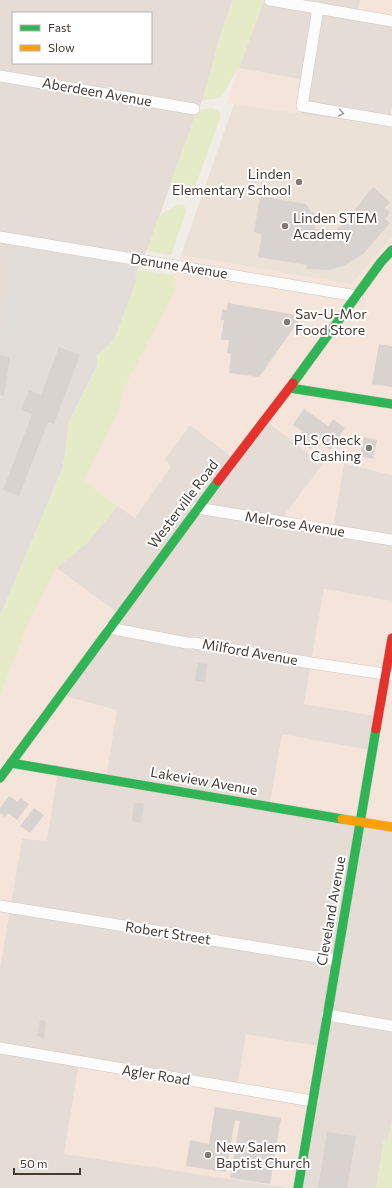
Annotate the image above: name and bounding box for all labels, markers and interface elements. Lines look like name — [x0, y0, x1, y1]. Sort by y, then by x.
legend — [12, 12, 152, 64]
text: Fast — [48, 20, 71, 34]
text: Slow — [48, 40, 75, 54]
street label: Aberdeen Avenue — [41, 74, 153, 110]
one-way arrow — [338, 108, 344, 117]
place label: Linden Elementary School — [172, 165, 291, 198]
marker: Linden Elementary School — [294, 177, 304, 187]
place label: Linden STEM Academy — [293, 209, 378, 242]
marker: Linden STEM Academy — [280, 221, 290, 231]
street label: Denune Avenue — [129, 249, 229, 282]
place label: Sav-U-Mor Food Store — [295, 305, 367, 338]
marker: Sav-U-Mor Food Store — [282, 317, 292, 327]
place label: PLS Check Cashing — [294, 431, 361, 464]
marker: PLS Check Cashing — [364, 443, 374, 453]
street label: Westerville Road — [144, 456, 221, 551]
street label: Melrose Avenue — [244, 507, 346, 540]
street label: Milford Avenue — [201, 635, 299, 668]
street label: Lakeview Avenue — [149, 763, 259, 798]
street label: Cleveland Avenue — [312, 855, 349, 967]
street label: Robert Street — [124, 917, 212, 948]
street label: Agler Road — [121, 1061, 191, 1088]
place label: New Salem Baptist Church — [216, 1138, 310, 1171]
scale bar — [14, 1150, 80, 1176]
marker: New Salem Baptist Church — [203, 1150, 213, 1160]
text: 50 m — [20, 1156, 48, 1170]

